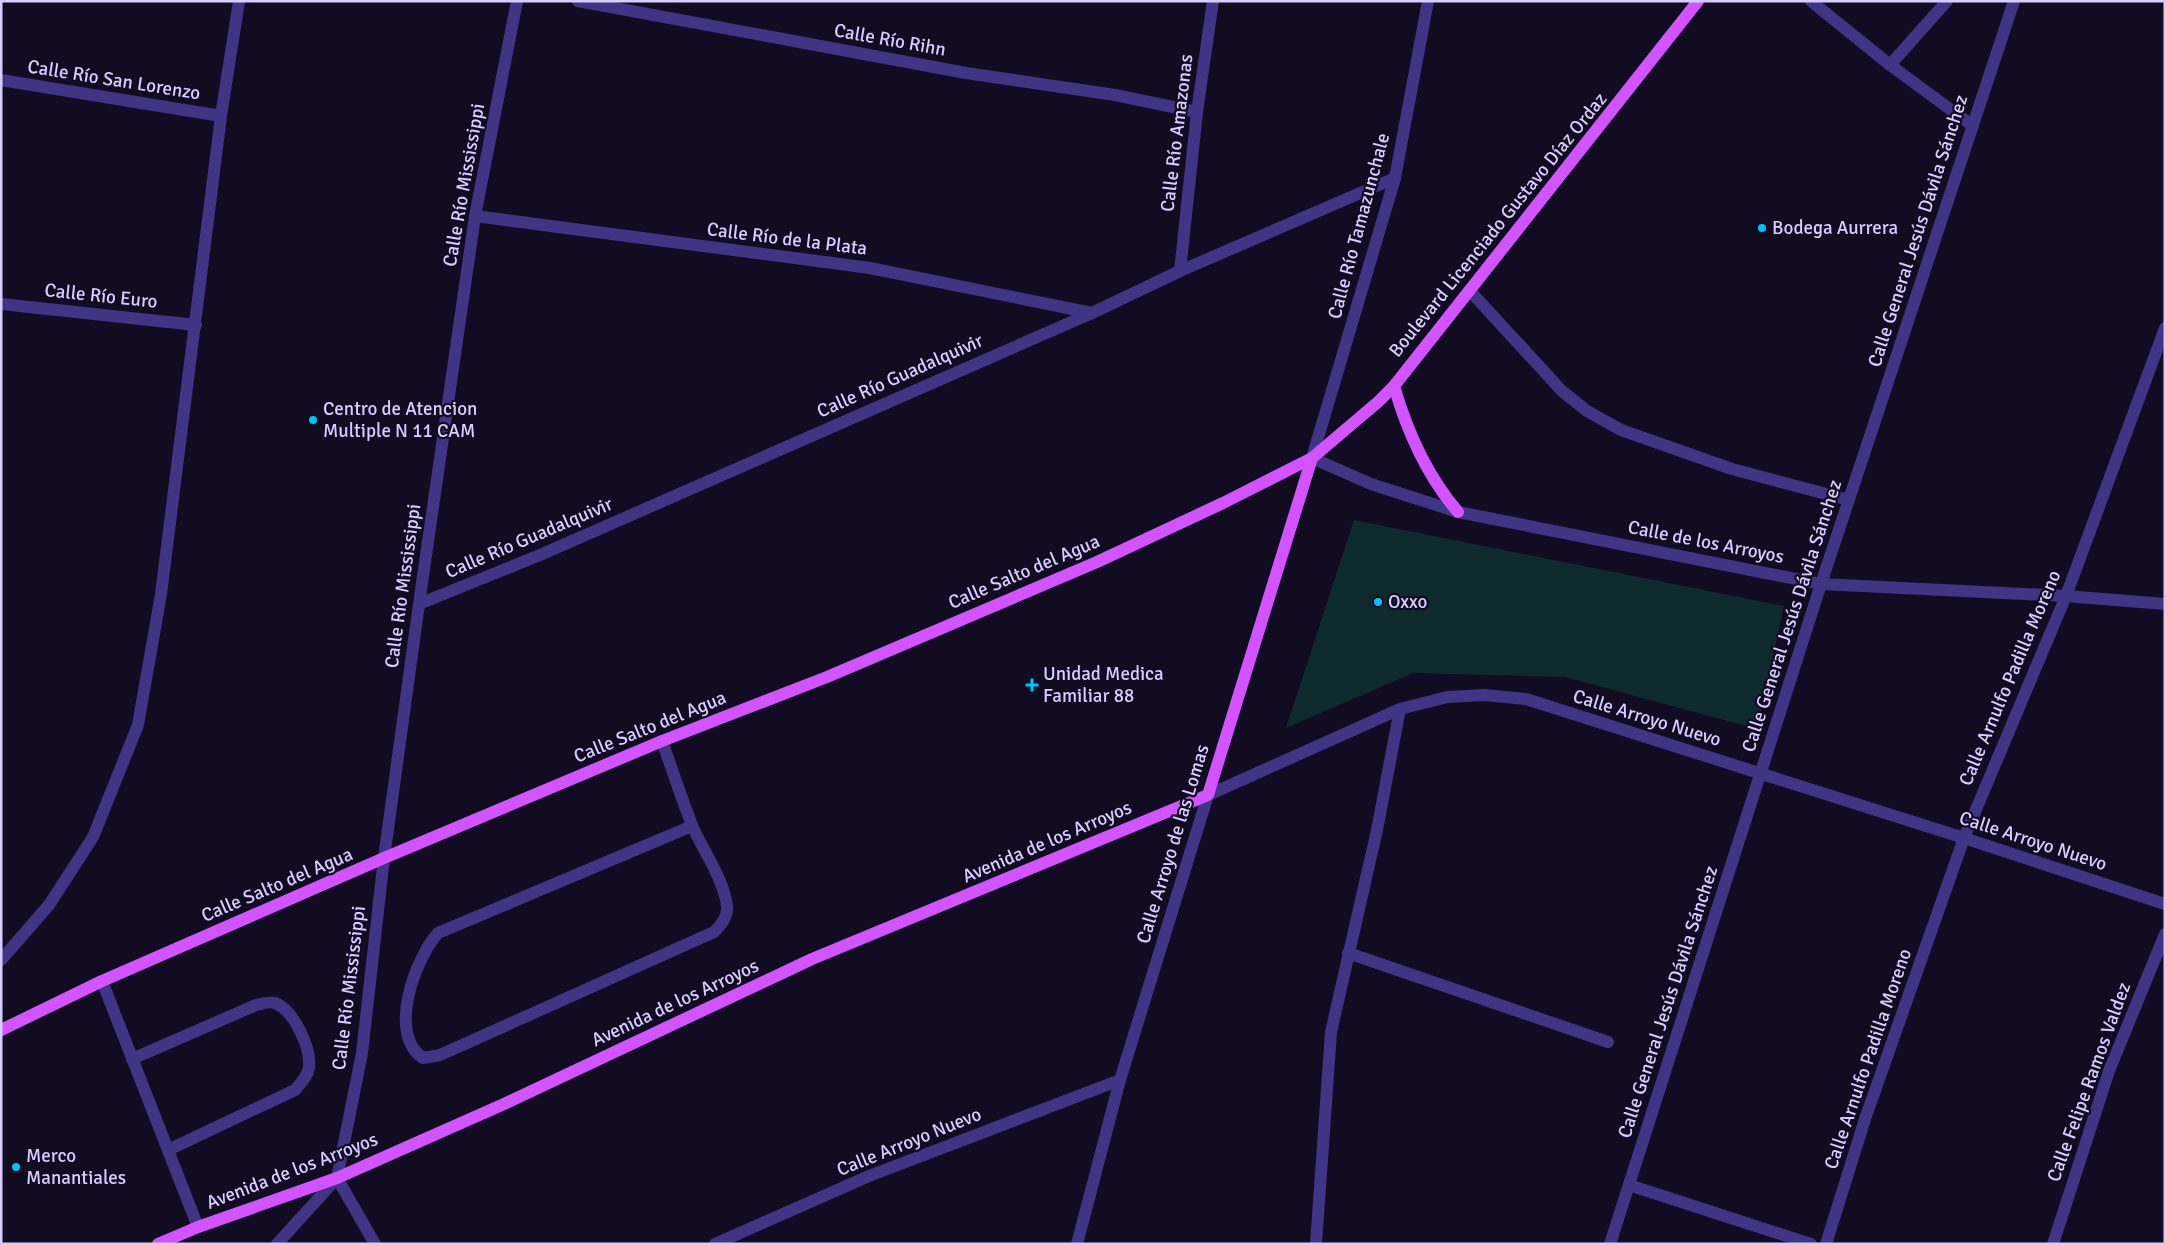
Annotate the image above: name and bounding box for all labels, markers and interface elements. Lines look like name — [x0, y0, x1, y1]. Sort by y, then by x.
street label: Calle Río Rihn — [832, 18, 948, 62]
street label: Calle Río Amazonas — [1155, 53, 1199, 213]
street label: Calle Río San Lorenzo — [26, 54, 202, 106]
street label: Boulevard Licenciado Gustavo Díaz Ordaz — [1384, 88, 1612, 362]
street label: Calle General Jesús Dávila Sánchez — [1863, 92, 1973, 370]
street label: Calle Río Mississippi — [438, 101, 490, 269]
street label: Calle Río Tamazunchale — [1323, 130, 1395, 322]
place label: Bodega Aurrera — [1772, 216, 1898, 240]
street label: Calle Río de la Plata — [705, 217, 869, 261]
marker: Bodega Aurrera — [1756, 222, 1768, 234]
street label: Calle Río Euro — [43, 278, 159, 314]
street label: Calle Río Guadalquivir — [813, 329, 987, 423]
place label: Centro de Atencion Multiple N 11 CAM — [323, 397, 477, 443]
marker: Centro de Atencion Multiple N 11 CAM — [307, 414, 319, 426]
street label: Calle General Jesús Dávila Sánchez — [1737, 477, 1847, 755]
street label: Calle Río Guadalquivir — [442, 492, 616, 584]
street label: Calle Río Mississippi — [380, 502, 426, 670]
street label: Calle de los Arroyos — [1626, 515, 1786, 569]
street label: Calle Salto del Agua — [945, 529, 1103, 615]
street label: Calle Arnulfo Padilla Moreno — [1954, 566, 2066, 789]
place label: Oxxo — [1388, 590, 1427, 614]
marker: Oxxo — [1372, 596, 1384, 608]
place label: Unidad Medica Familiar 88 — [1043, 662, 1164, 708]
marker: Unidad Medica Familiar 88 — [1025, 678, 1039, 692]
street label: Calle Arroyo Nuevo — [1570, 684, 1724, 752]
street label: Calle Salto del Agua — [570, 685, 730, 769]
street label: Calle Arroyo de las Lomas — [1131, 742, 1215, 946]
street label: Avenida de los Arroyos — [959, 795, 1135, 889]
street label: Calle Arroyo Nuevo — [1956, 806, 2110, 876]
street label: Calle Salto del Agua — [198, 842, 356, 928]
street label: Calle General Jesús Dávila Sánchez — [1613, 863, 1723, 1141]
street label: Calle Río Mississippi — [327, 904, 371, 1072]
street label: Calle Arnulfo Padilla Moreno — [1819, 945, 1917, 1173]
street label: Avenida de los Arroyos — [588, 954, 762, 1052]
street label: Calle Felipe Ramos Valdez — [2042, 979, 2136, 1185]
street label: Calle Arroyo Nuevo — [833, 1102, 985, 1182]
street label: Avenida de los Arroyos — [203, 1127, 381, 1215]
place label: Merco Manantiales — [26, 1144, 126, 1190]
marker: Merco Manantiales — [10, 1161, 22, 1173]

